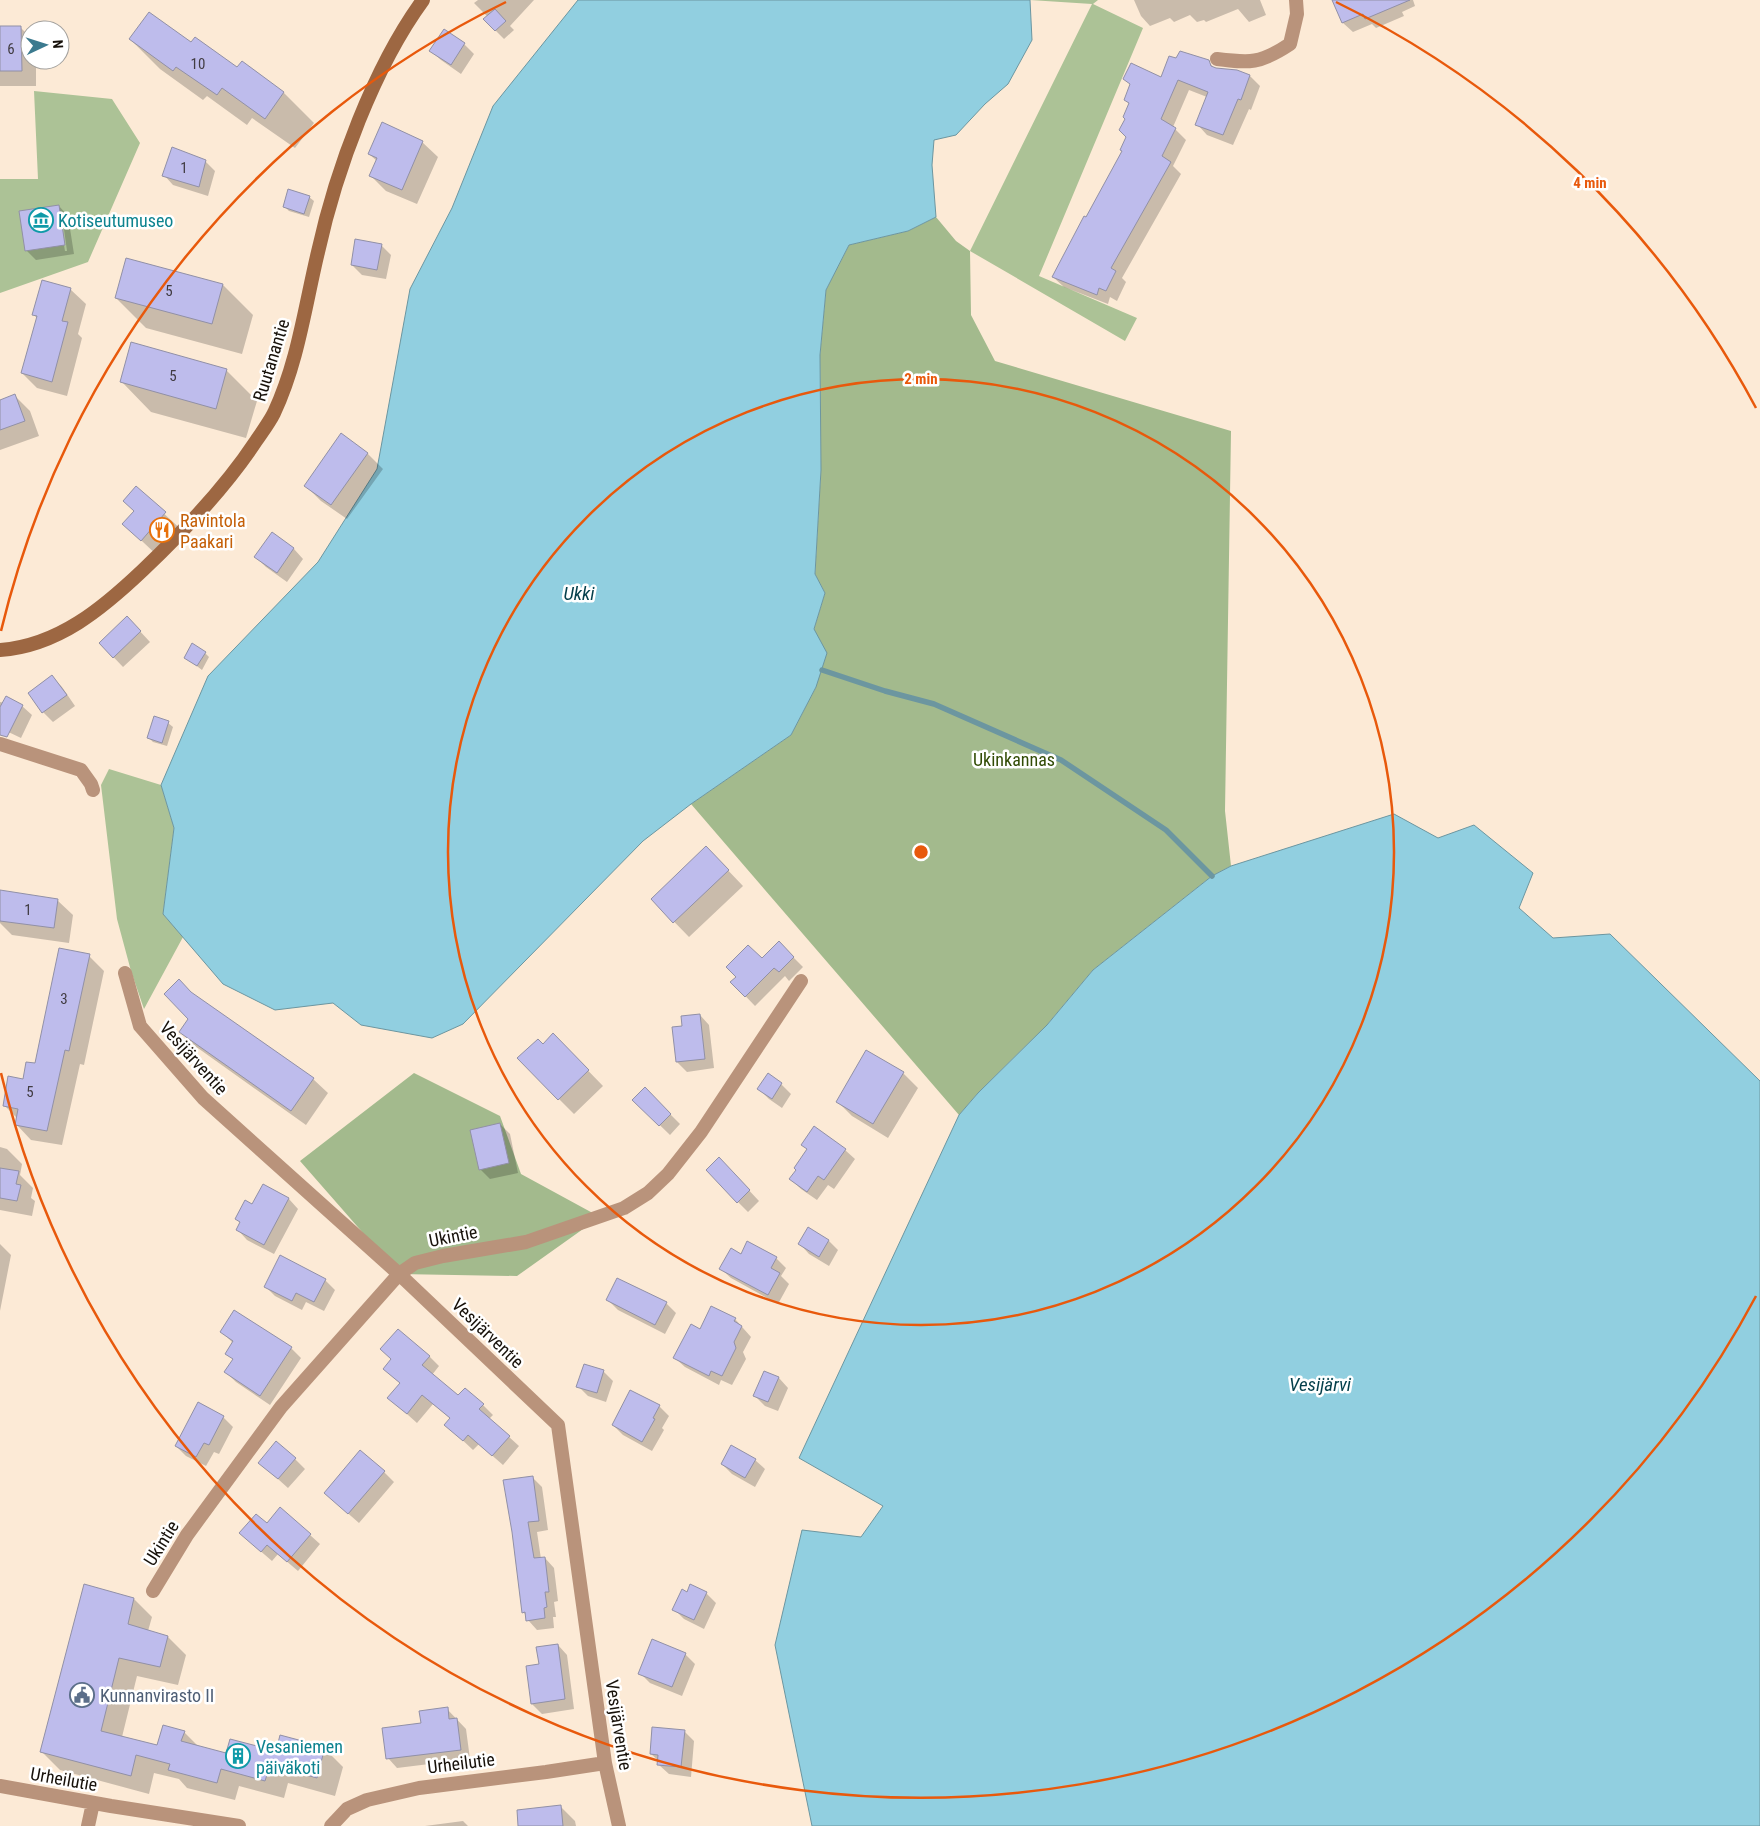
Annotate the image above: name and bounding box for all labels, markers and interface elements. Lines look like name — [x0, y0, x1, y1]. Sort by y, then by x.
north arrow — [20, 20, 70, 70]
text: N — [50, 39, 66, 49]
house number: 6 — [7, 40, 15, 58]
house number: 10 — [191, 55, 205, 73]
house number: 1 — [180, 159, 188, 177]
text: 4 min — [1573, 174, 1607, 192]
museum icon: Kotiseutumuseo — [28, 207, 54, 233]
place label: Kotiseutumuseo — [58, 210, 173, 231]
house number: 5 — [165, 282, 173, 300]
street label: Ruutanantie — [249, 316, 293, 404]
house number: 5 — [169, 367, 177, 385]
text: 2 min — [904, 370, 938, 388]
place label: Ravintola Paakari — [180, 510, 246, 552]
restaurant icon: Ravintola Paakari — [149, 517, 175, 543]
water label: Ukki — [563, 582, 595, 605]
park label: Ukinkannas — [973, 749, 1055, 770]
centre of rings — [912, 843, 930, 861]
house number: 1 — [24, 901, 32, 919]
house number: 3 — [60, 990, 68, 1008]
street label: Vesijärventie — [156, 1017, 232, 1099]
house number: 5 — [26, 1083, 34, 1101]
street label: Ukintie — [427, 1221, 479, 1251]
street label: Vesijärventie — [448, 1294, 528, 1372]
water label: Vesijärvi — [1289, 1373, 1352, 1396]
street label: Ukintie — [139, 1517, 183, 1569]
street label: Vesijärventie — [601, 1678, 637, 1772]
public building icon: Kunnanvirasto II — [69, 1682, 95, 1708]
place label: Kunnanvirasto II — [100, 1685, 214, 1706]
place label: Vesaniemen päiväkoti — [256, 1736, 343, 1778]
building icon: Vesaniemen päiväkoti — [225, 1743, 251, 1769]
street label: Urheilutie — [426, 1748, 496, 1778]
street label: Urheilutie — [29, 1763, 99, 1795]

